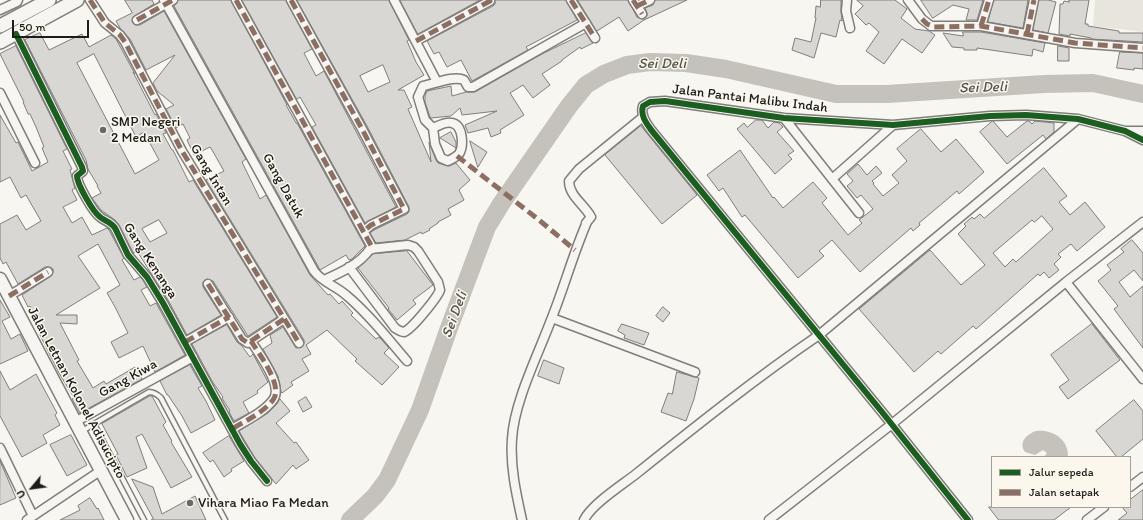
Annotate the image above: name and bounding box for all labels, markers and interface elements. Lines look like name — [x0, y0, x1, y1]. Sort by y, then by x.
scale bar — [14, 12, 91, 38]
text: 50 m — [19, 20, 45, 34]
water label: Sei Deli — [638, 55, 686, 73]
water label: Sei Deli — [959, 78, 1007, 98]
street label: Jalan Pantai Malibu Indah — [671, 81, 829, 117]
place label: SMP Negeri 2 Medan — [111, 114, 180, 146]
marker: SMP Negeri 2 Medan — [98, 125, 108, 135]
street label: Gang Intan — [186, 141, 236, 209]
street label: Gang Datuk — [258, 151, 308, 221]
street label: Gang Kenanga — [119, 220, 181, 302]
water label: Sei Deli — [438, 289, 472, 341]
street label: Jalan Letnan Kolonel Adisucipto — [23, 304, 129, 482]
street label: Gang Kiwa — [96, 356, 160, 402]
legend — [991, 456, 1131, 508]
text: Jalur sepeda — [1029, 465, 1094, 479]
north arrow — [12, 468, 52, 508]
text: Jalan setapak — [1029, 485, 1099, 499]
text: U — [14, 488, 29, 500]
place label: Vihara Miao Fa Medan — [198, 495, 329, 511]
marker: Vihara Miao Fa Medan — [185, 498, 195, 508]

